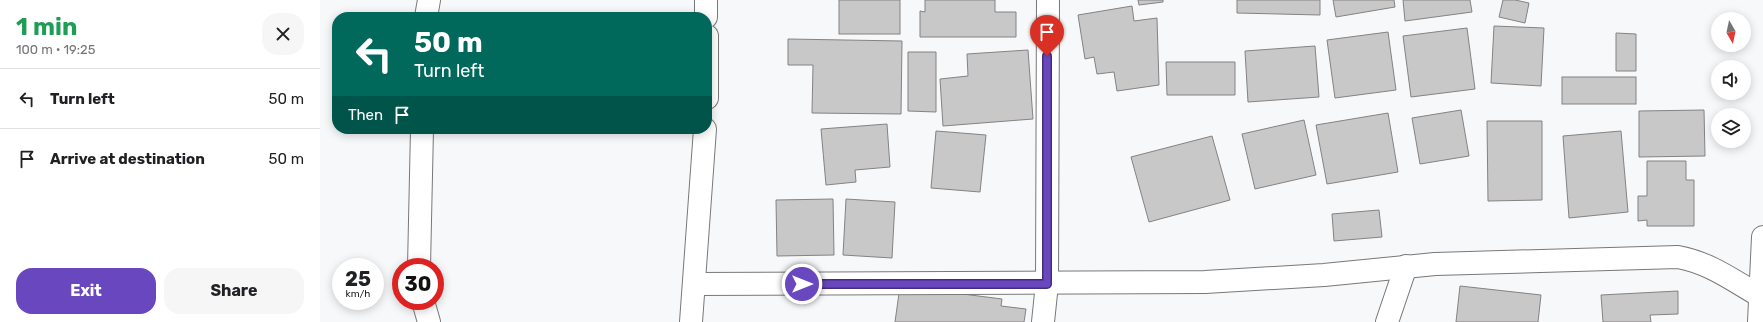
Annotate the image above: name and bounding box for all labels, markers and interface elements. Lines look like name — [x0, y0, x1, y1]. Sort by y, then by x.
north arrow — [1711, 12, 1751, 52]
map controls — [1711, 12, 1751, 148]
text: 1 min — [16, 13, 77, 41]
button: close — [262, 13, 304, 55]
pin — [1030, 15, 1064, 56]
icon: arrive — [1036, 21, 1058, 43]
text: 50 m — [414, 26, 483, 59]
icon: left — [348, 28, 400, 80]
text: 100 m · 19:25 — [16, 42, 95, 57]
text: Turn left — [414, 60, 484, 82]
button: sound — [1711, 60, 1751, 100]
icon: left — [16, 88, 38, 110]
text: Turn left — [50, 90, 115, 108]
text: 50 m — [269, 90, 304, 108]
icon: arrive — [391, 104, 413, 126]
text: Then — [348, 106, 383, 124]
button: layers — [1711, 108, 1751, 148]
icon: arrive — [16, 148, 38, 170]
text: Arrive at destination — [50, 150, 205, 168]
text: 50 m — [269, 150, 304, 168]
speed limit sign: 30 — [392, 258, 444, 310]
position arrow — [781, 263, 823, 305]
text: 25 — [345, 267, 371, 291]
button: Exit — [16, 268, 156, 314]
button: Share — [164, 268, 304, 314]
text: km/h — [346, 288, 370, 300]

